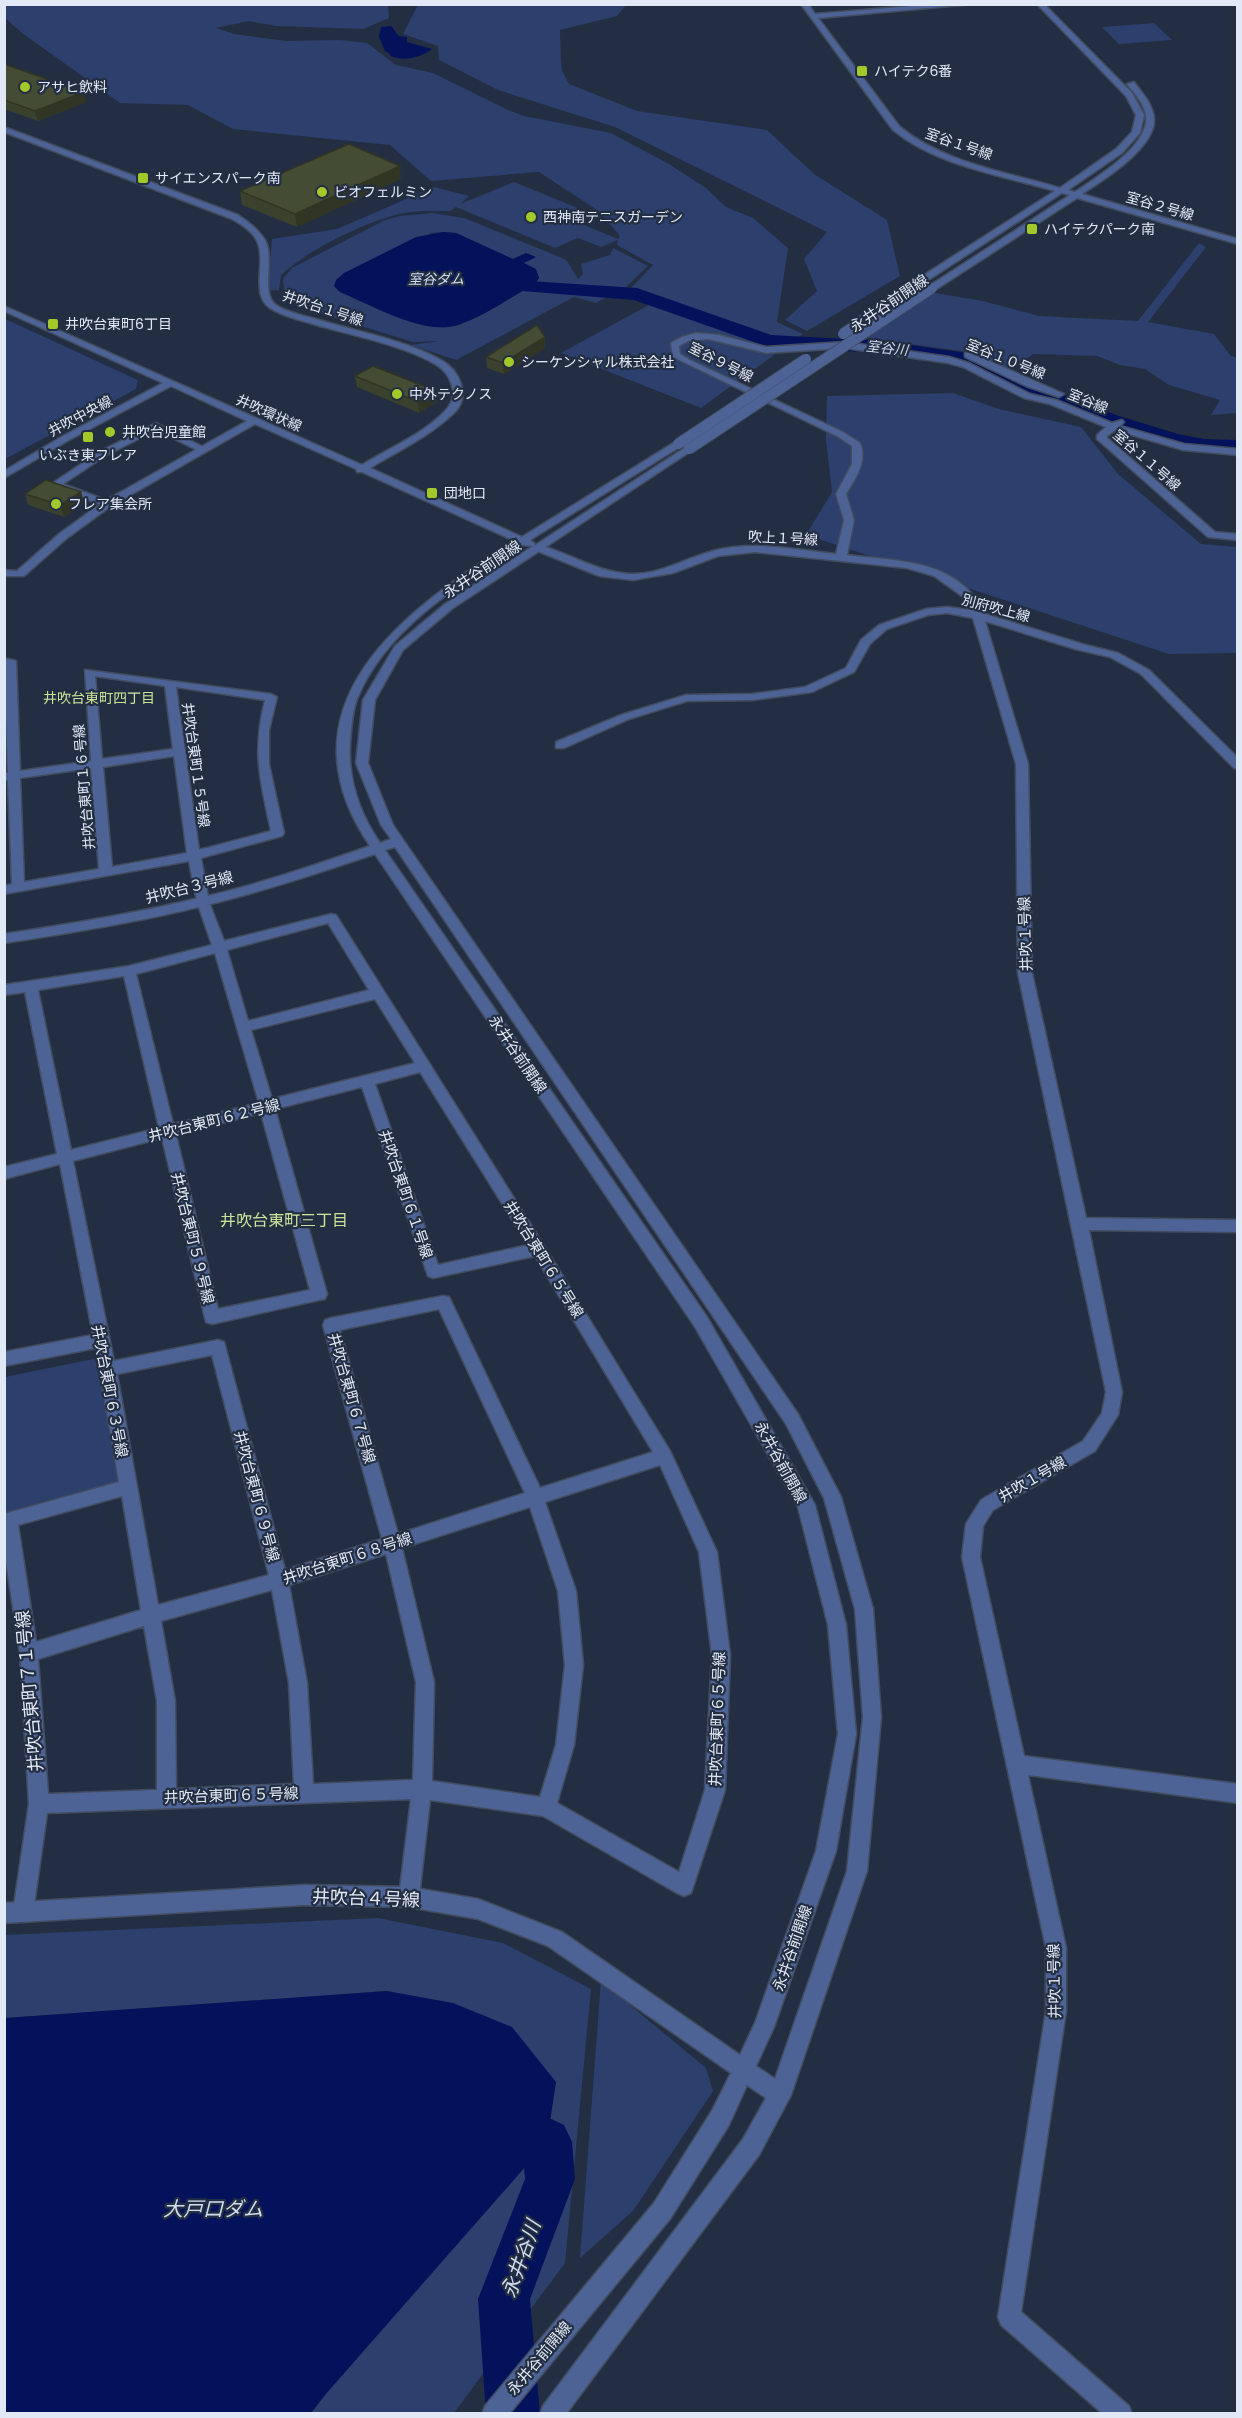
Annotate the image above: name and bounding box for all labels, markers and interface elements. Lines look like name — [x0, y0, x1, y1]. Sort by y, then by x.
place label: ハイテク6番 — [874, 61, 952, 81]
marker: ハイテク6番 — [855, 64, 869, 78]
place label: アサヒ飲料 — [37, 77, 107, 97]
marker: アサヒ飲料 — [18, 80, 32, 94]
street label: 室谷１号線 — [923, 123, 995, 165]
place label: サイエンスパーク南 — [155, 168, 281, 188]
marker: サイエンスパーク南 — [136, 171, 150, 185]
place label: ビオフェルミン — [334, 182, 432, 202]
marker: ビオフェルミン — [315, 185, 329, 199]
street label: 室谷２号線 — [1124, 187, 1196, 225]
place label: 西神南テニスガーデン — [543, 207, 683, 227]
marker: 西神南テニスガーデン — [524, 210, 538, 224]
place label: ハイテクパーク南 — [1044, 219, 1155, 239]
marker: ハイテクパーク南 — [1025, 222, 1039, 236]
water label: 室谷ダム — [408, 269, 464, 289]
street label: 永井谷前開線 — [846, 269, 932, 337]
street label: 井吹台１号線 — [280, 286, 366, 330]
place label: 井吹台東町6丁目 — [65, 314, 172, 334]
marker: 井吹台東町6丁目 — [46, 317, 60, 331]
street label: 室谷１０号線 — [963, 334, 1049, 384]
water label: 室谷川 — [865, 336, 911, 360]
street label: 室谷９号線 — [685, 337, 757, 387]
place label: シーケンシャル株式会社 — [521, 352, 675, 372]
marker: シーケンシャル株式会社 — [502, 355, 516, 369]
place label: 中外テクノス — [409, 384, 492, 404]
street label: 室谷線 — [1065, 384, 1111, 418]
marker: 中外テクノス — [390, 387, 404, 401]
street label: 井吹環状線 — [233, 390, 305, 436]
street label: 井吹中央線 — [44, 391, 116, 441]
place label: 井吹台児童館 — [122, 422, 206, 442]
marker: 井吹台児童館 — [103, 425, 117, 439]
street label: 室谷１１号線 — [1109, 425, 1185, 495]
marker: いぶき東フレア — [81, 430, 95, 444]
place label: いぶき東フレア — [39, 445, 137, 465]
place label: 団地口 — [444, 483, 486, 503]
marker: 団地口 — [425, 486, 439, 500]
place label: フレア集会所 — [68, 494, 152, 514]
marker: フレア集会所 — [49, 497, 63, 511]
street label: 吹上１号線 — [748, 526, 818, 550]
street label: 永井谷前開線 — [439, 535, 525, 603]
street label: 別府吹上線 — [960, 589, 1032, 627]
district label: 井吹台東町四丁目 — [43, 688, 155, 708]
street label: 井吹台東町１５号線 — [177, 701, 215, 829]
street label: 井吹台東町１６号線 — [69, 723, 99, 851]
street label: 井吹台３号線 — [143, 866, 235, 908]
street label: 井吹１号線 — [1013, 896, 1037, 972]
street label: 永井谷前開線 — [484, 1011, 552, 1097]
street label: 井吹台東町６２号線 — [146, 1093, 282, 1147]
street label: 井吹台東町６１号線 — [374, 1127, 438, 1261]
street label: 井吹台東町５９号線 — [166, 1170, 220, 1306]
street label: 井吹台東町６５号線 — [499, 1196, 589, 1322]
district label: 井吹台東町三丁目 — [220, 1209, 348, 1232]
street label: 井吹台東町６３号線 — [87, 1323, 133, 1459]
street label: 井吹台東町６７号線 — [323, 1330, 381, 1466]
street label: 永井谷前開線 — [750, 1418, 812, 1506]
street label: 井吹台東町６９号線 — [229, 1428, 285, 1564]
street label: 井吹１号線 — [994, 1451, 1070, 1507]
street label: 井吹台東町６８号線 — [280, 1527, 414, 1589]
street label: 井吹台東町７１号線 — [9, 1609, 49, 1773]
street label: 井吹台東町６５号線 — [704, 1651, 730, 1787]
street label: 井吹台東町６５号線 — [163, 1782, 299, 1808]
street label: 井吹台４号線 — [312, 1884, 420, 1912]
street label: 永井谷前開線 — [767, 1902, 817, 1994]
street label: 井吹１号線 — [1043, 1943, 1065, 2019]
water label: 大戸口ダム — [163, 2195, 263, 2223]
water label: 永井谷川 — [495, 2215, 548, 2301]
street label: 永井谷前開線 — [502, 2317, 576, 2399]

